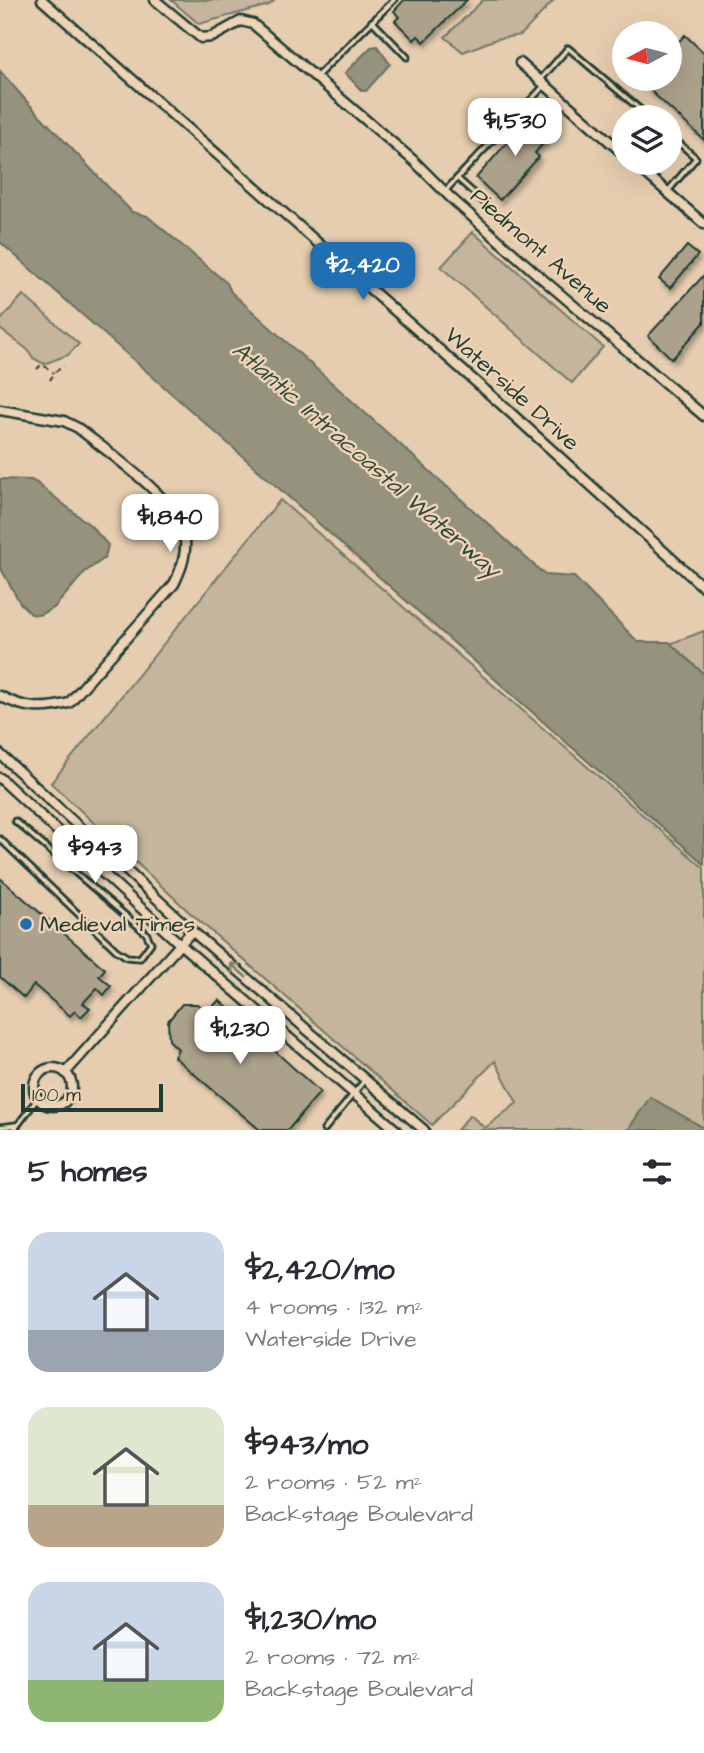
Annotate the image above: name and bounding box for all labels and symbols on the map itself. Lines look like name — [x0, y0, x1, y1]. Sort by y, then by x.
north arrow — [612, 21, 682, 91]
pin: $1,530 — [458, 99, 572, 158]
street label: Piedmont Avenue — [463, 181, 619, 321]
pin: $2,420 — [306, 243, 420, 302]
street label: Waterside Drive — [437, 320, 587, 458]
water label: Atlantic Intracoastal Waterway — [224, 334, 510, 588]
pin: $1,840 — [113, 494, 227, 554]
pin: $943 — [54, 826, 136, 885]
place label: Medieval Times — [40, 908, 195, 940]
marker: Medieval Times — [18, 916, 34, 932]
one-way arrow — [229, 962, 247, 978]
pin: $1,230 — [183, 1006, 297, 1066]
scale bar — [21, 1081, 163, 1113]

